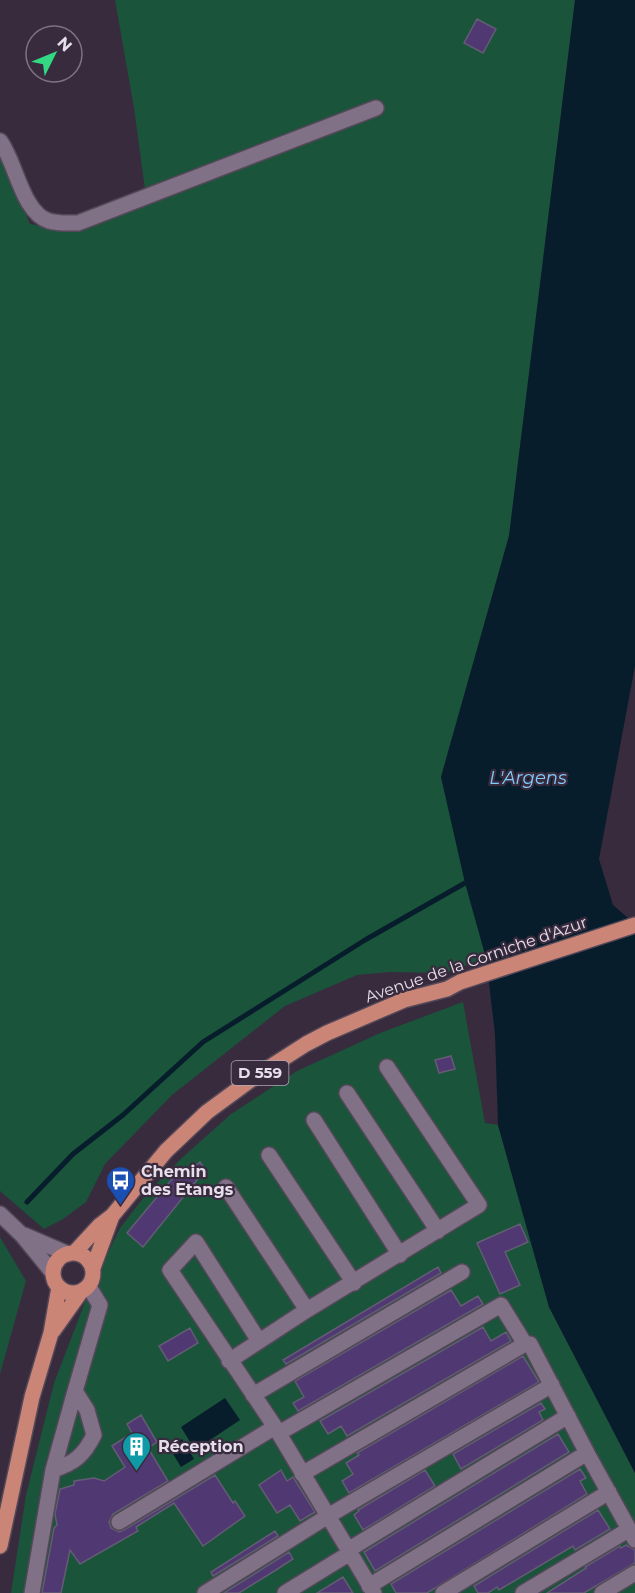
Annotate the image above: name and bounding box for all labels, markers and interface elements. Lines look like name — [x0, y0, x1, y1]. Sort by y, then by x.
north arrow — [24, 24, 84, 84]
text: N — [53, 33, 76, 55]
water label: L'Argens — [489, 767, 567, 789]
street label: Avenue de la Corniche d'Azur — [363, 912, 590, 1006]
road number: D 559 — [232, 1061, 288, 1085]
place label: Chemin des Etangs — [141, 1162, 234, 1199]
bus stop icon: Chemin des Etangs — [104, 1164, 136, 1206]
building icon: Réception — [121, 1430, 153, 1472]
place label: Réception — [158, 1437, 244, 1456]

